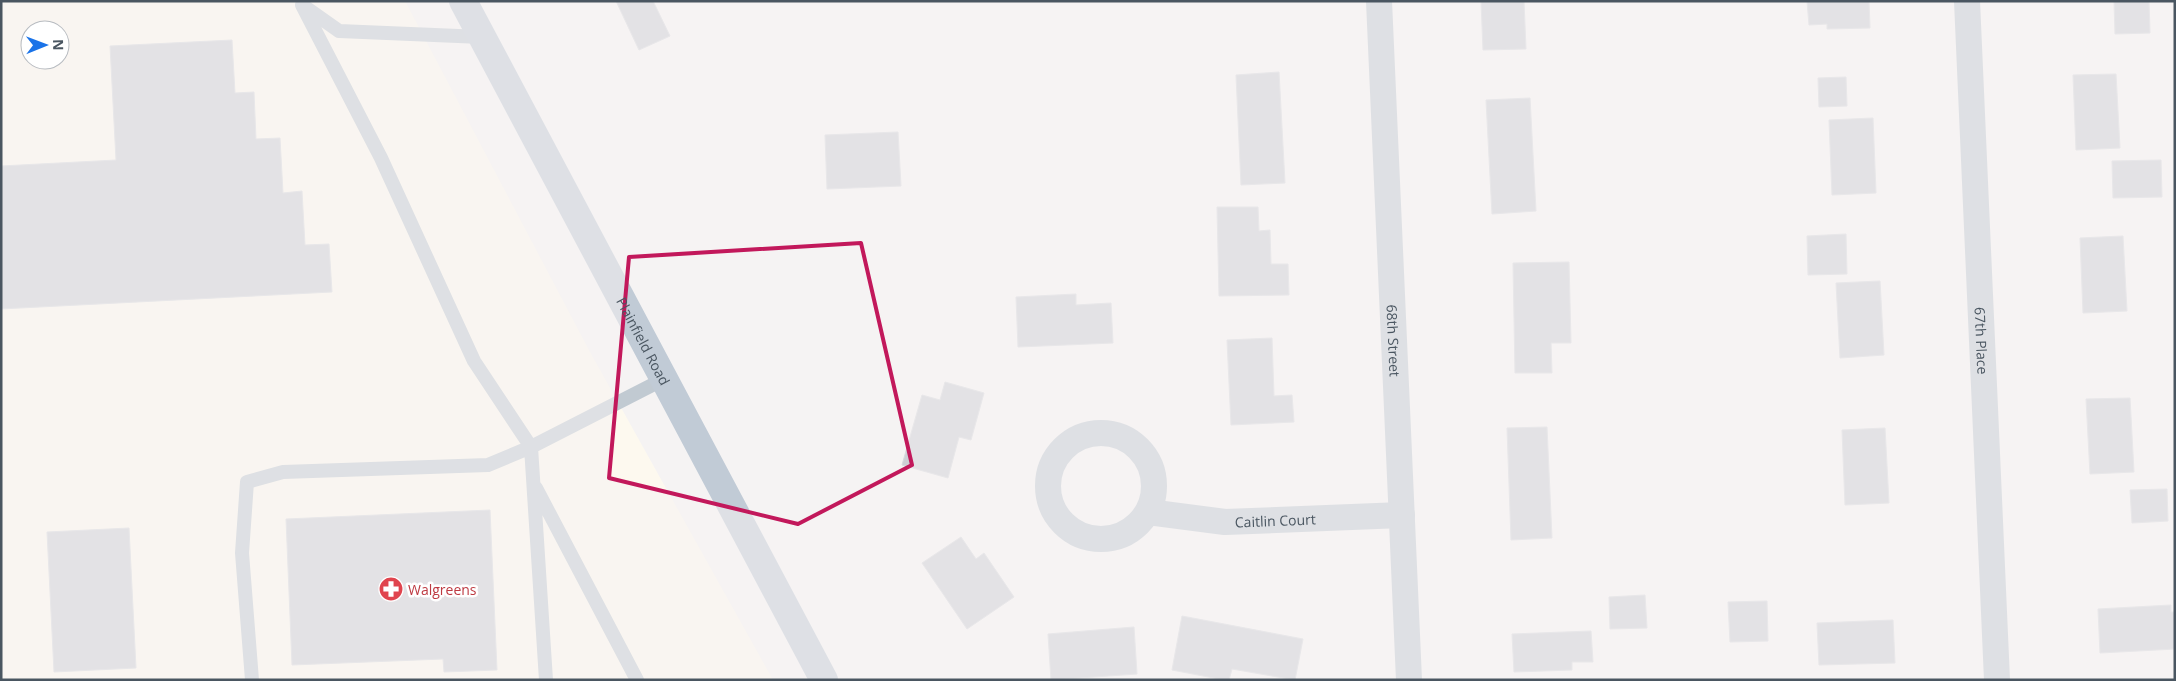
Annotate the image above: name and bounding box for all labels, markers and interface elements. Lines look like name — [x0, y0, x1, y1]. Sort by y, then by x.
north arrow — [20, 20, 70, 70]
text: N — [49, 39, 68, 51]
street label: Plainfield Road — [613, 294, 675, 388]
street label: 68th Street — [1383, 304, 1405, 377]
street label: 67th Place — [1971, 306, 1993, 375]
street label: Caitlin Court — [1234, 509, 1316, 531]
pharmacy icon: Walgreens — [378, 576, 404, 602]
place label: Walgreens — [408, 580, 477, 599]

